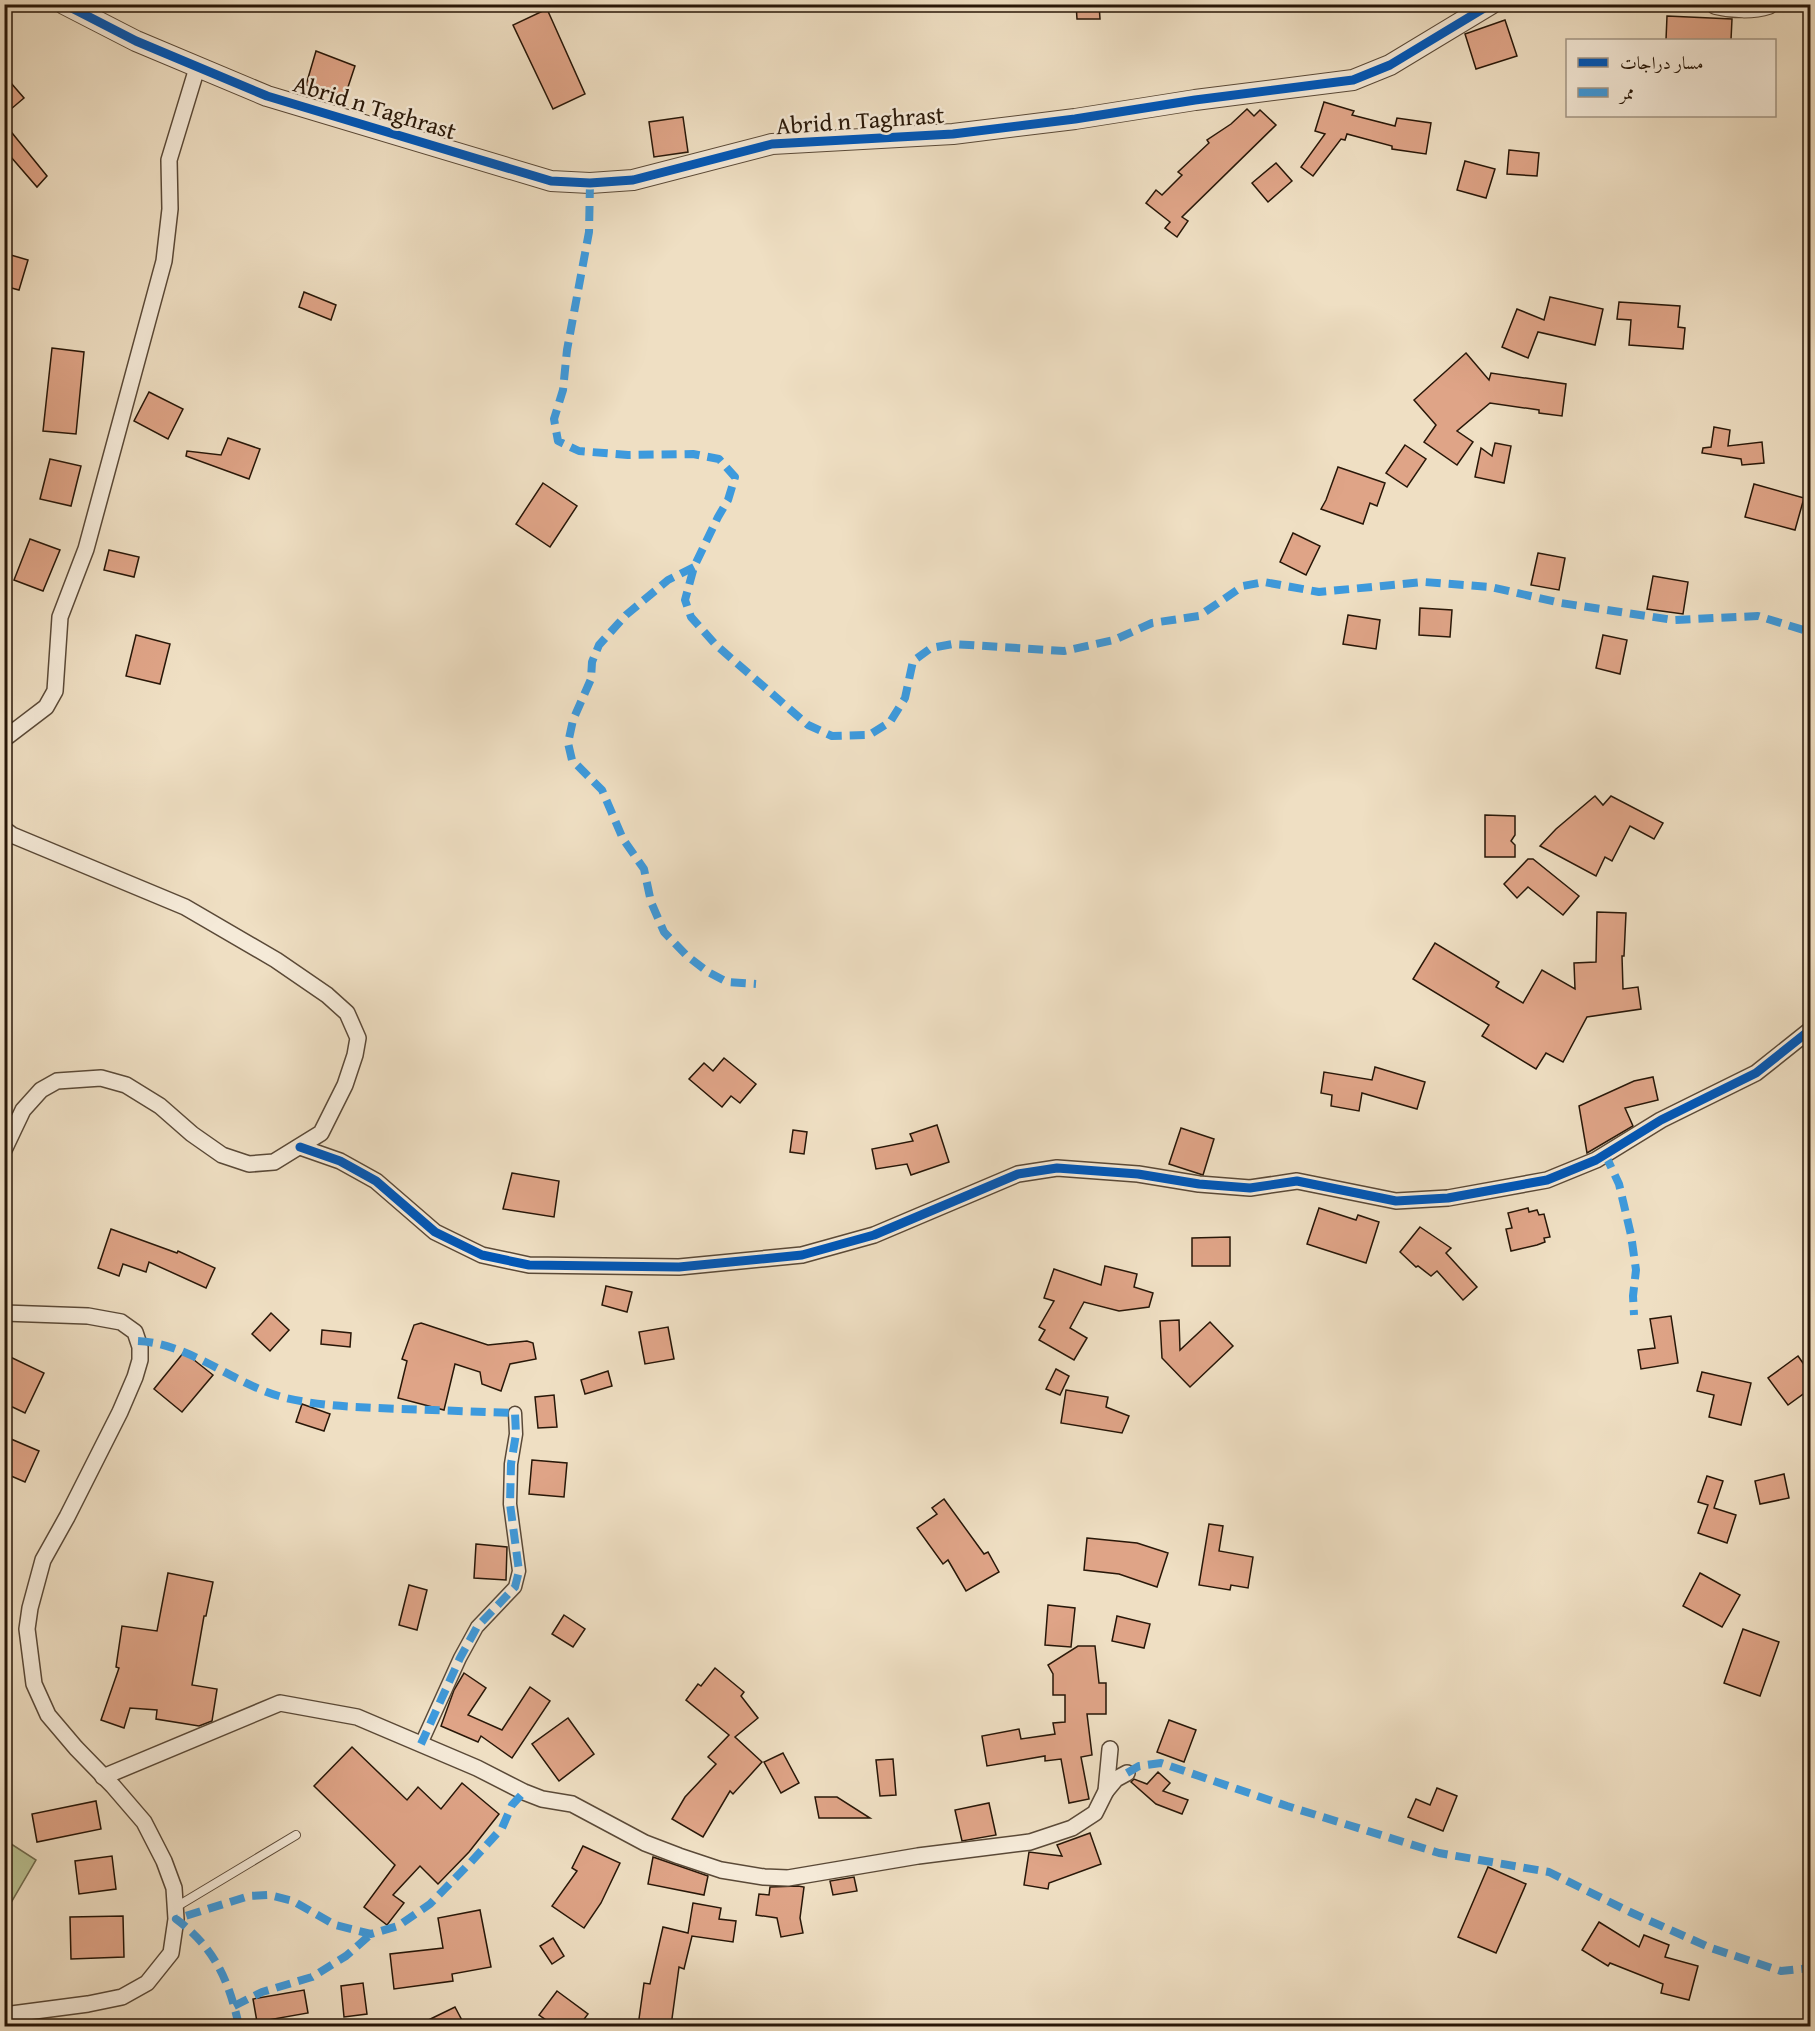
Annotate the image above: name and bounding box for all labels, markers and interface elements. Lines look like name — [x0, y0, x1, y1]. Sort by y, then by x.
legend — [1566, 39, 1776, 117]
text: مسار دراجات — [1620, 49, 1703, 76]
street label: Abrid n Taghrast — [289, 66, 461, 149]
text: ممر — [1618, 79, 1634, 106]
street label: Abrid n Taghrast — [775, 97, 946, 143]

